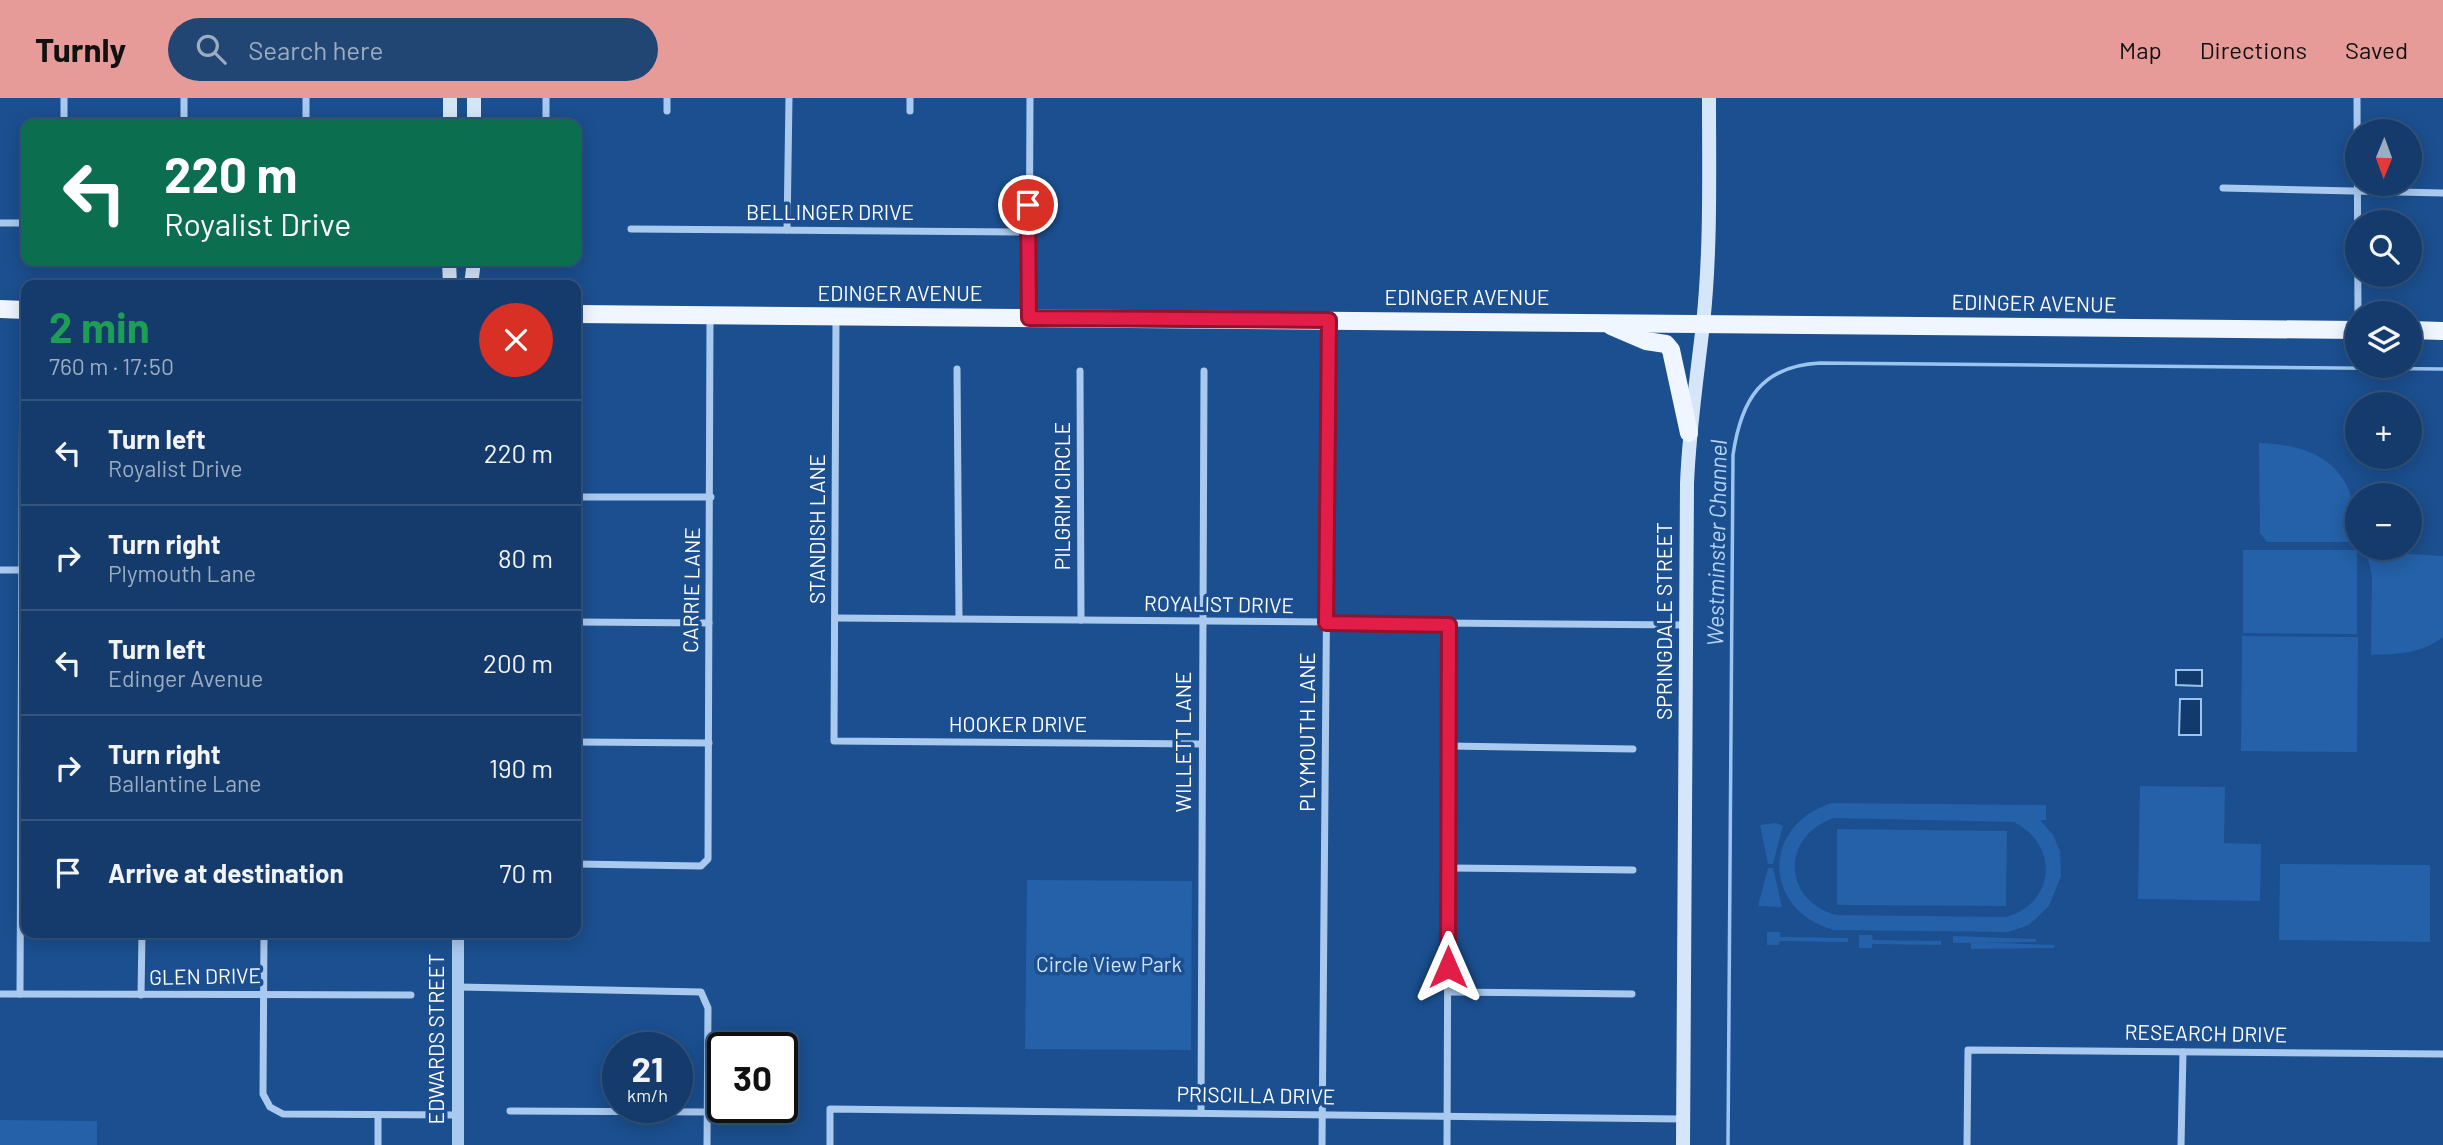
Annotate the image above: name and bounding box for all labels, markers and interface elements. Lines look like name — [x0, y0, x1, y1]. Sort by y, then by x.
search box — [168, 18, 658, 81]
text: Turnly — [35, 29, 126, 69]
icon: search — [192, 30, 230, 68]
text: Search here — [248, 34, 383, 65]
text: Map — [2119, 35, 2162, 64]
text: Directions — [2200, 35, 2307, 64]
text: Saved — [2345, 35, 2408, 64]
north arrow — [2345, 119, 2422, 196]
map controls — [2345, 119, 2422, 560]
text: 220 m — [164, 144, 298, 203]
icon: left — [49, 147, 140, 238]
pin — [998, 175, 1058, 235]
icon: arrive — [1009, 186, 1047, 224]
street label: BELLINGER DRIVE — [746, 199, 914, 224]
text: Royalist Drive — [164, 204, 351, 242]
button: search — [2345, 210, 2422, 287]
street label: EDINGER AVENUE — [818, 280, 982, 305]
street label: EDINGER AVENUE — [1385, 284, 1549, 309]
street label: EDINGER AVENUE — [1951, 289, 2117, 316]
text: 2 min — [49, 301, 150, 351]
button: layers — [2345, 301, 2422, 378]
button: close — [479, 303, 553, 377]
text: 760 m · 17:50 — [49, 352, 174, 380]
button: + — [2345, 392, 2422, 469]
street label: PILGRIM CIRCLE — [1049, 422, 1074, 570]
text: Turn left — [108, 423, 206, 454]
icon: left — [49, 434, 87, 472]
text: 220 m — [484, 437, 553, 468]
water label: Westminster Channel — [1700, 439, 1732, 647]
text: Royalist Drive — [108, 454, 243, 482]
street label: STANDISH LANE — [804, 454, 829, 604]
button: − — [2345, 483, 2422, 560]
street label: SPRINGDALE STREET — [1651, 522, 1676, 720]
street label: CARRIE LANE — [677, 527, 704, 653]
text: Turn right — [108, 528, 221, 559]
icon: right — [49, 539, 87, 577]
text: 80 m — [498, 542, 553, 573]
text: Plymouth Lane — [108, 559, 256, 587]
street label: ROYALIST DRIVE — [1144, 590, 1294, 617]
text: Turn left — [108, 633, 206, 664]
icon: left — [49, 644, 87, 682]
text: 200 m — [483, 647, 553, 678]
street label: PLYMOUTH LANE — [1294, 652, 1319, 812]
text: Edinger Avenue — [108, 664, 263, 692]
street label: WILLETT LANE — [1170, 672, 1195, 812]
street label: HOOKER DRIVE — [949, 711, 1087, 736]
text: Turn right — [108, 738, 221, 769]
icon: right — [49, 749, 87, 787]
text: 190 m — [489, 752, 553, 783]
text: Ballantine Lane — [108, 769, 261, 797]
icon: arrive — [49, 854, 87, 892]
text: Arrive at destination — [108, 857, 344, 888]
text: 70 m — [499, 857, 553, 888]
position arrow — [1411, 930, 1485, 1004]
park label: Circle View Park — [1036, 951, 1182, 976]
street label: EDWARDS STREET — [423, 954, 448, 1124]
street label: GLEN DRIVE — [149, 962, 261, 989]
street label: RESEARCH DRIVE — [2124, 1019, 2288, 1046]
speed limit sign: 30 — [707, 1032, 798, 1123]
text: 21 — [632, 1047, 663, 1089]
street label: PRISCILLA DRIVE — [1176, 1081, 1336, 1108]
text: km/h — [627, 1084, 668, 1106]

